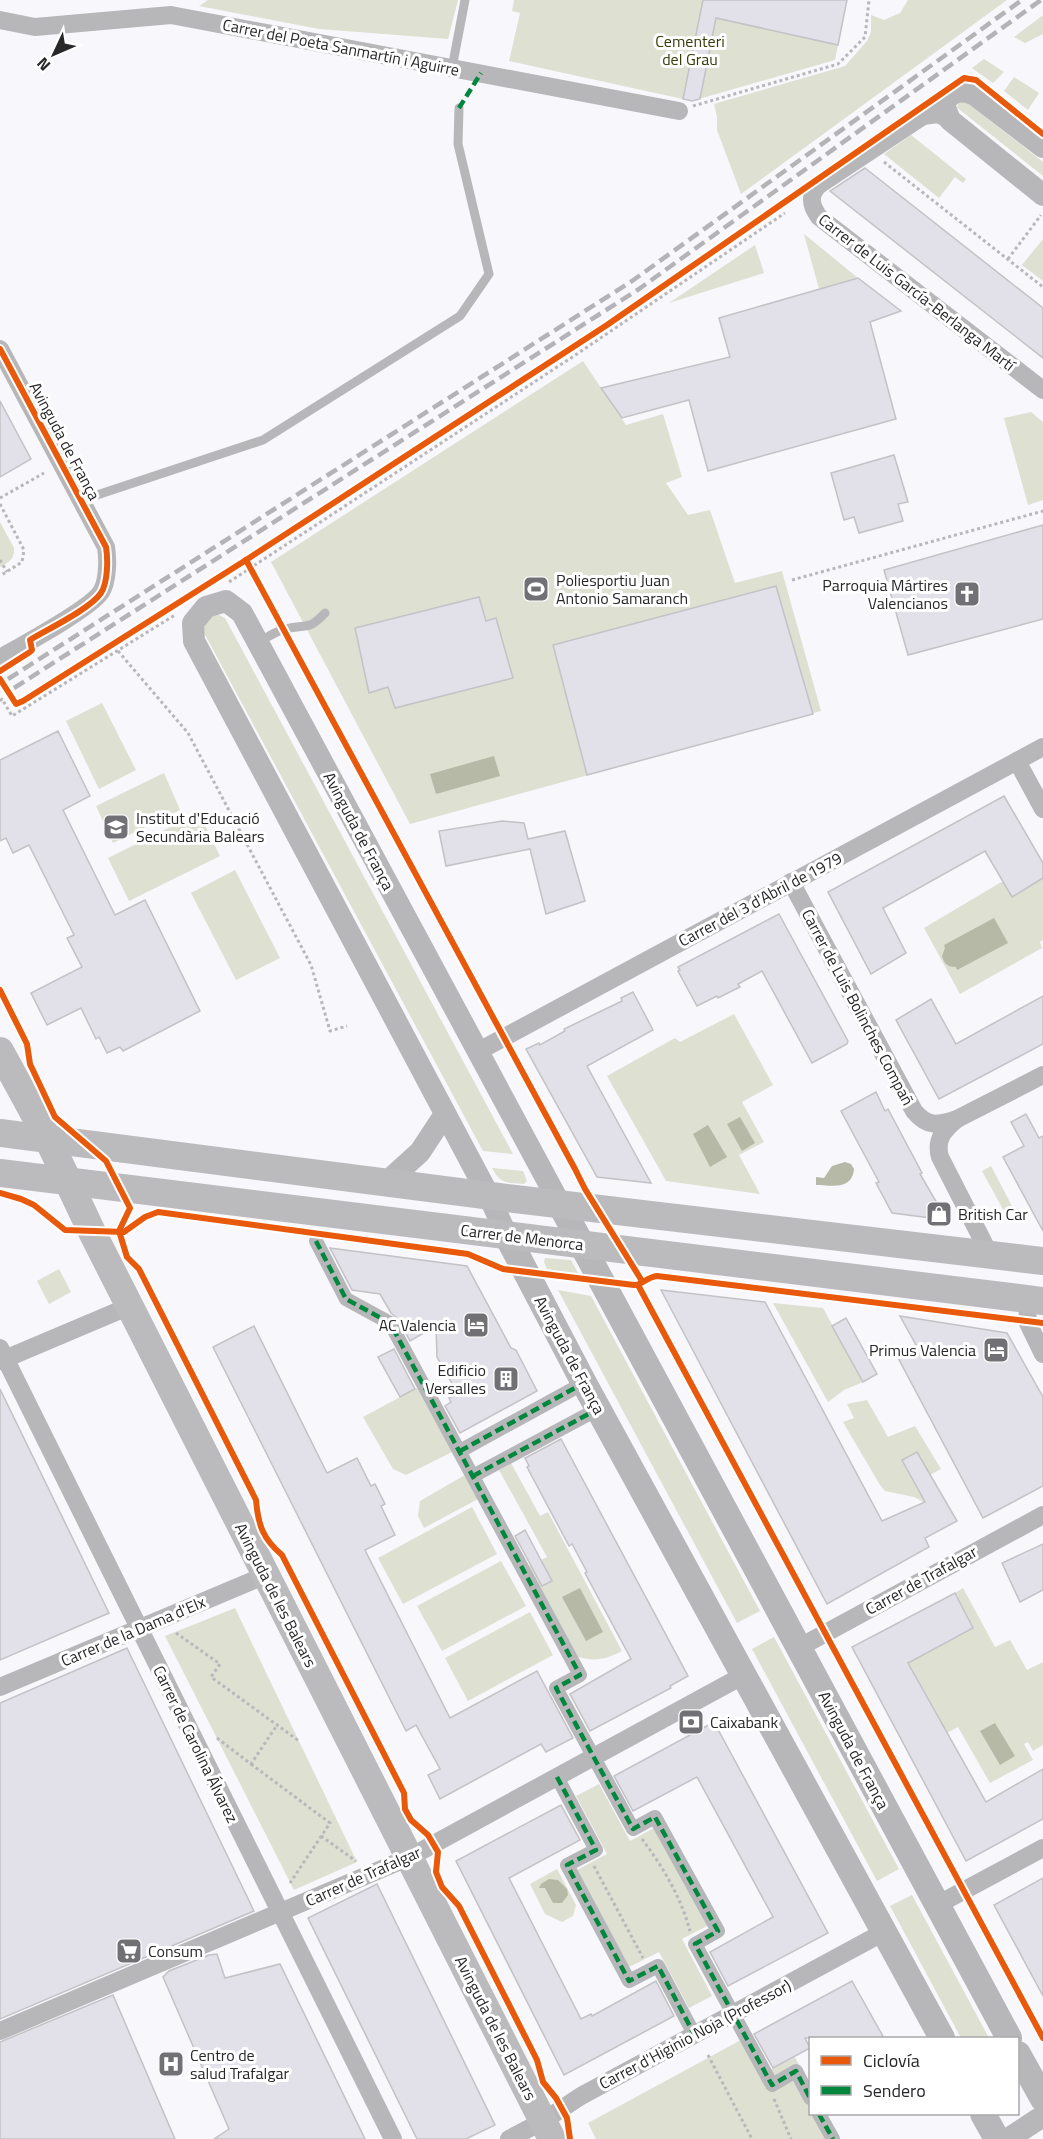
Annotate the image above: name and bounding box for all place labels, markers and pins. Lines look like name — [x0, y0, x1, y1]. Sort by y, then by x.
place label: Poliesportiu Juan Antonio Samaranch — [556, 568, 688, 610]
place label: Parroquia Mártires Valencianos — [822, 573, 948, 615]
sports icon: Poliesportiu Juan Antonio Samaranch — [521, 574, 551, 604]
church icon: Parroquia Mártires Valencianos — [952, 579, 982, 609]
place label: Institut d'Educació Secundària Balears — [136, 806, 265, 848]
school or university icon: Institut d'Educació Secundària Balears — [101, 812, 131, 842]
shop icon: British Car — [924, 1199, 954, 1229]
place label: British Car — [958, 1202, 1028, 1226]
hotel icon: AC Valencia — [461, 1310, 491, 1340]
place label: AC Valencia — [379, 1313, 456, 1337]
hotel icon: Primus Valencia — [981, 1335, 1011, 1365]
place label: Primus Valencia — [869, 1338, 976, 1362]
place label: Edificio Versalles — [425, 1358, 486, 1400]
building icon: Edificio Versalles — [491, 1364, 521, 1394]
bank icon: Caixabank — [676, 1707, 706, 1737]
place label: Caixabank — [710, 1710, 778, 1734]
supermarket icon: Consum — [114, 1936, 144, 1966]
place label: Consum — [148, 1939, 203, 1963]
place label: Centro de salud Trafalgar — [190, 2043, 289, 2085]
hospital icon: Centro de salud Trafalgar — [156, 2049, 186, 2079]

